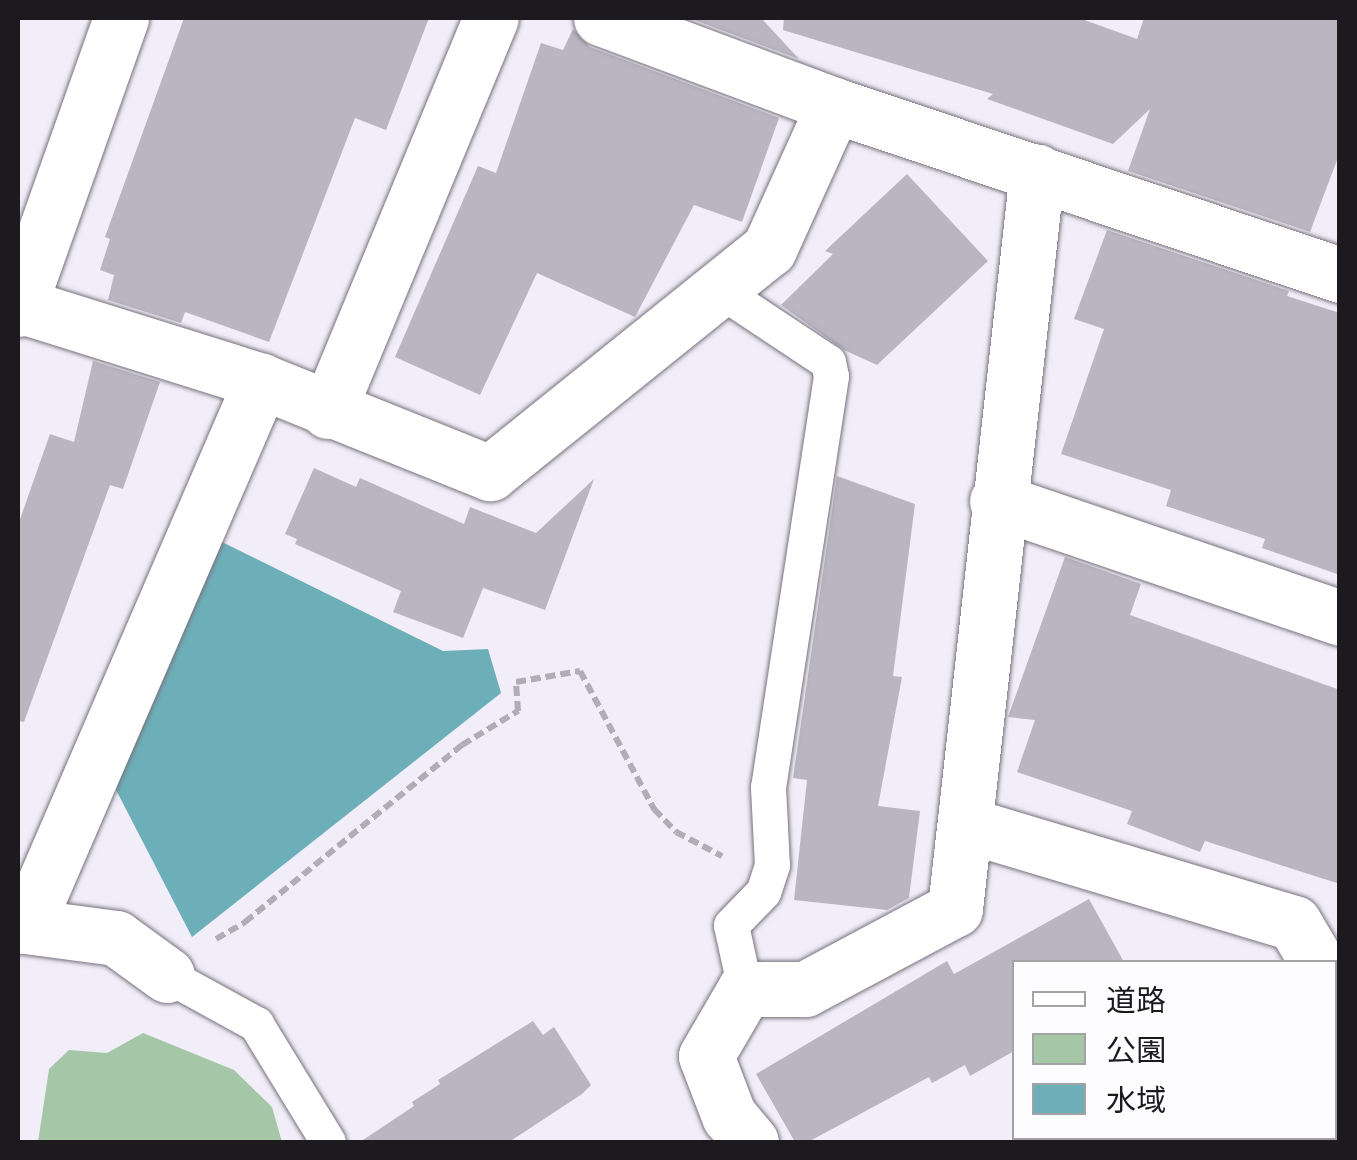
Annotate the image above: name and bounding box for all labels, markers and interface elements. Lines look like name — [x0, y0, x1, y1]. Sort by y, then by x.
legend — [1012, 960, 1337, 1140]
text: 道路 — [1106, 979, 1166, 1022]
text: 公園 — [1106, 1029, 1166, 1072]
text: 水域 — [1106, 1079, 1166, 1122]

